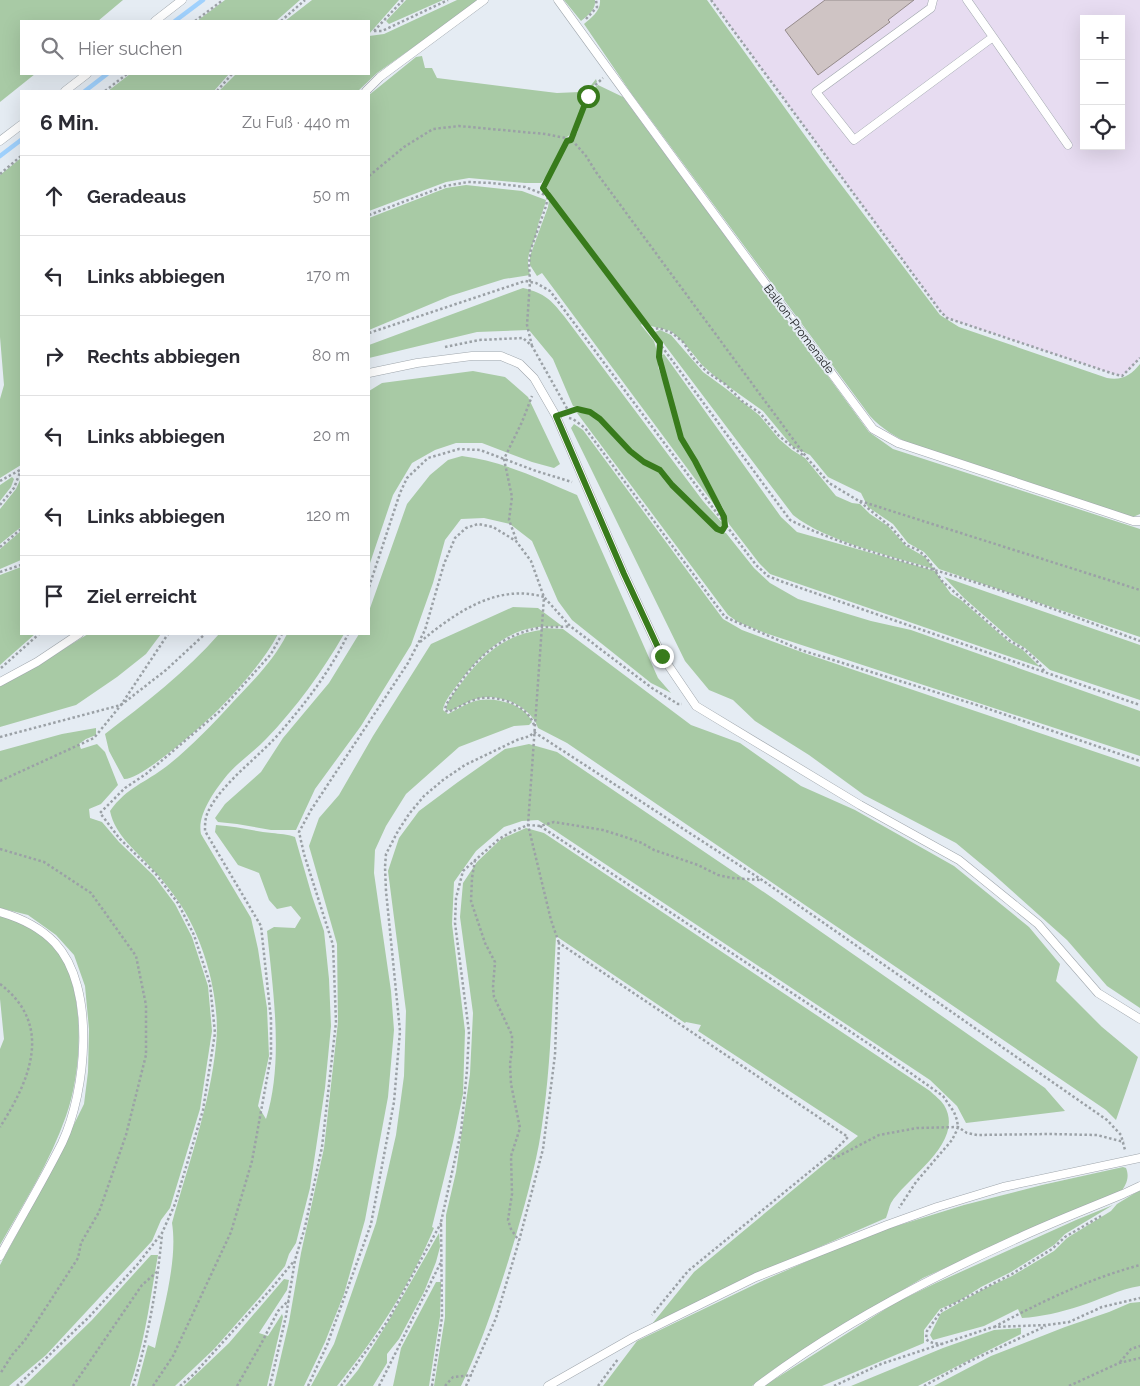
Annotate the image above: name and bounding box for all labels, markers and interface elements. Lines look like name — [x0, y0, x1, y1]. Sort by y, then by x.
map controls — [1080, 15, 1125, 150]
button: + — [1080, 15, 1125, 60]
search box — [20, 20, 370, 75]
icon: search — [38, 34, 66, 62]
text: Hier suchen — [78, 37, 183, 59]
button: − — [1080, 60, 1125, 105]
route start — [577, 85, 600, 108]
button: locate — [1080, 105, 1125, 150]
text: 6 Min. — [40, 110, 99, 135]
text: Zu Fuß · 440 m — [242, 113, 350, 132]
icon: ahead — [40, 182, 68, 210]
text: Geradeaus — [87, 185, 186, 207]
text: 50 m — [313, 186, 350, 205]
icon: left — [40, 262, 68, 290]
text: Links abbiegen — [87, 265, 225, 287]
text: 170 m — [306, 266, 350, 285]
street label: Balkon-Promenade — [761, 282, 837, 376]
icon: right — [40, 342, 68, 370]
text: Rechts abbiegen — [87, 345, 240, 367]
text: 80 m — [312, 346, 350, 365]
icon: left — [40, 422, 68, 450]
text: Links abbiegen — [87, 425, 225, 447]
text: 20 m — [313, 426, 350, 445]
icon: left — [40, 502, 68, 530]
text: Links abbiegen — [87, 505, 225, 527]
text: 120 m — [306, 506, 350, 525]
icon: arrive — [40, 582, 68, 610]
text: Ziel erreicht — [87, 585, 197, 607]
route end — [651, 645, 674, 668]

